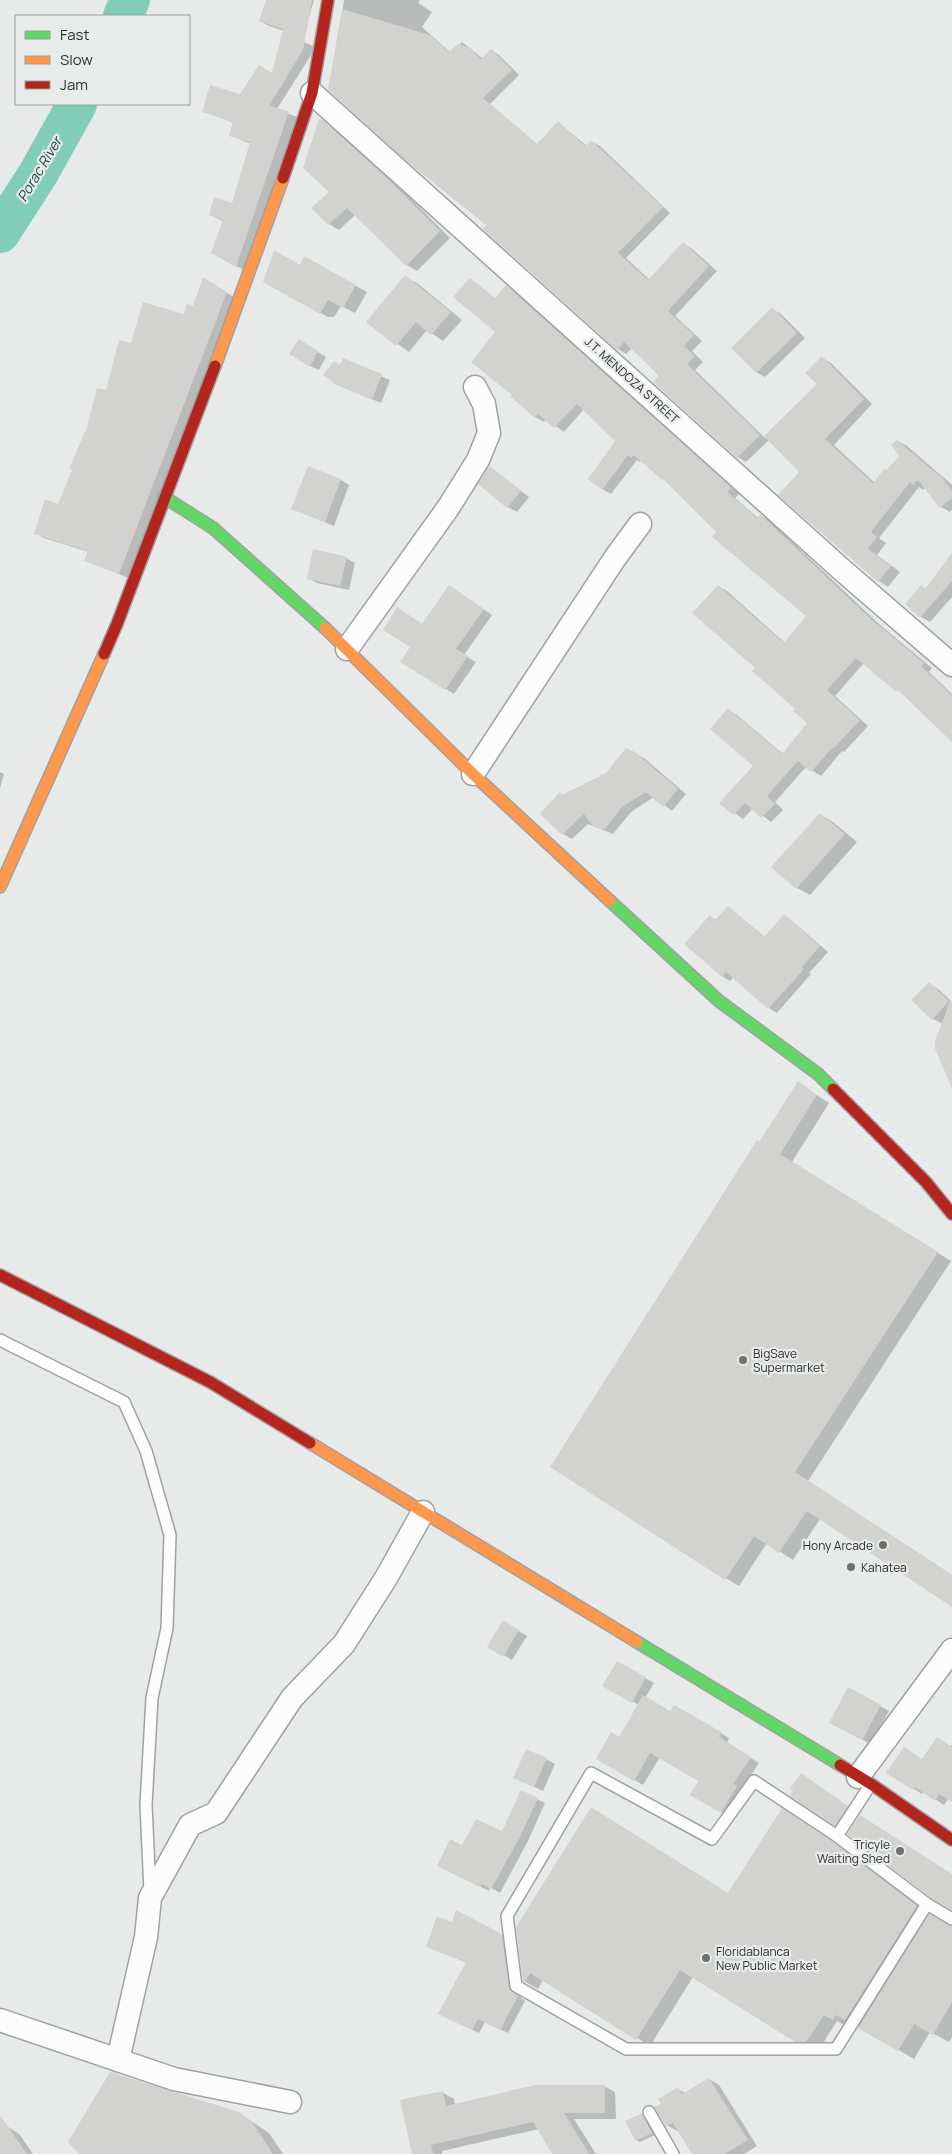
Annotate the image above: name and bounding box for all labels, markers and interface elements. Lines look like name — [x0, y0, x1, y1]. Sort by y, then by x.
legend — [15, 15, 190, 105]
text: Fast — [60, 24, 89, 45]
text: Slow — [60, 49, 93, 70]
text: Jam — [60, 74, 88, 95]
water label: Porac River — [12, 132, 67, 205]
street label: J.T. MENDOZA STREET — [581, 333, 683, 428]
place label: BigSave Supermarket — [753, 1345, 825, 1376]
marker: BigSave Supermarket — [737, 1354, 749, 1366]
place label: Hony Arcade — [803, 1537, 873, 1554]
marker: Hony Arcade — [877, 1539, 889, 1551]
place label: Kahatea — [861, 1559, 907, 1576]
marker: Kahatea — [845, 1561, 857, 1573]
place label: Tricyle Waiting Shed — [817, 1836, 890, 1867]
marker: Tricyle Waiting Shed — [894, 1845, 906, 1857]
place label: Floridablanca New Public Market — [716, 1943, 818, 1974]
marker: Floridablanca New Public Market — [700, 1952, 712, 1964]

